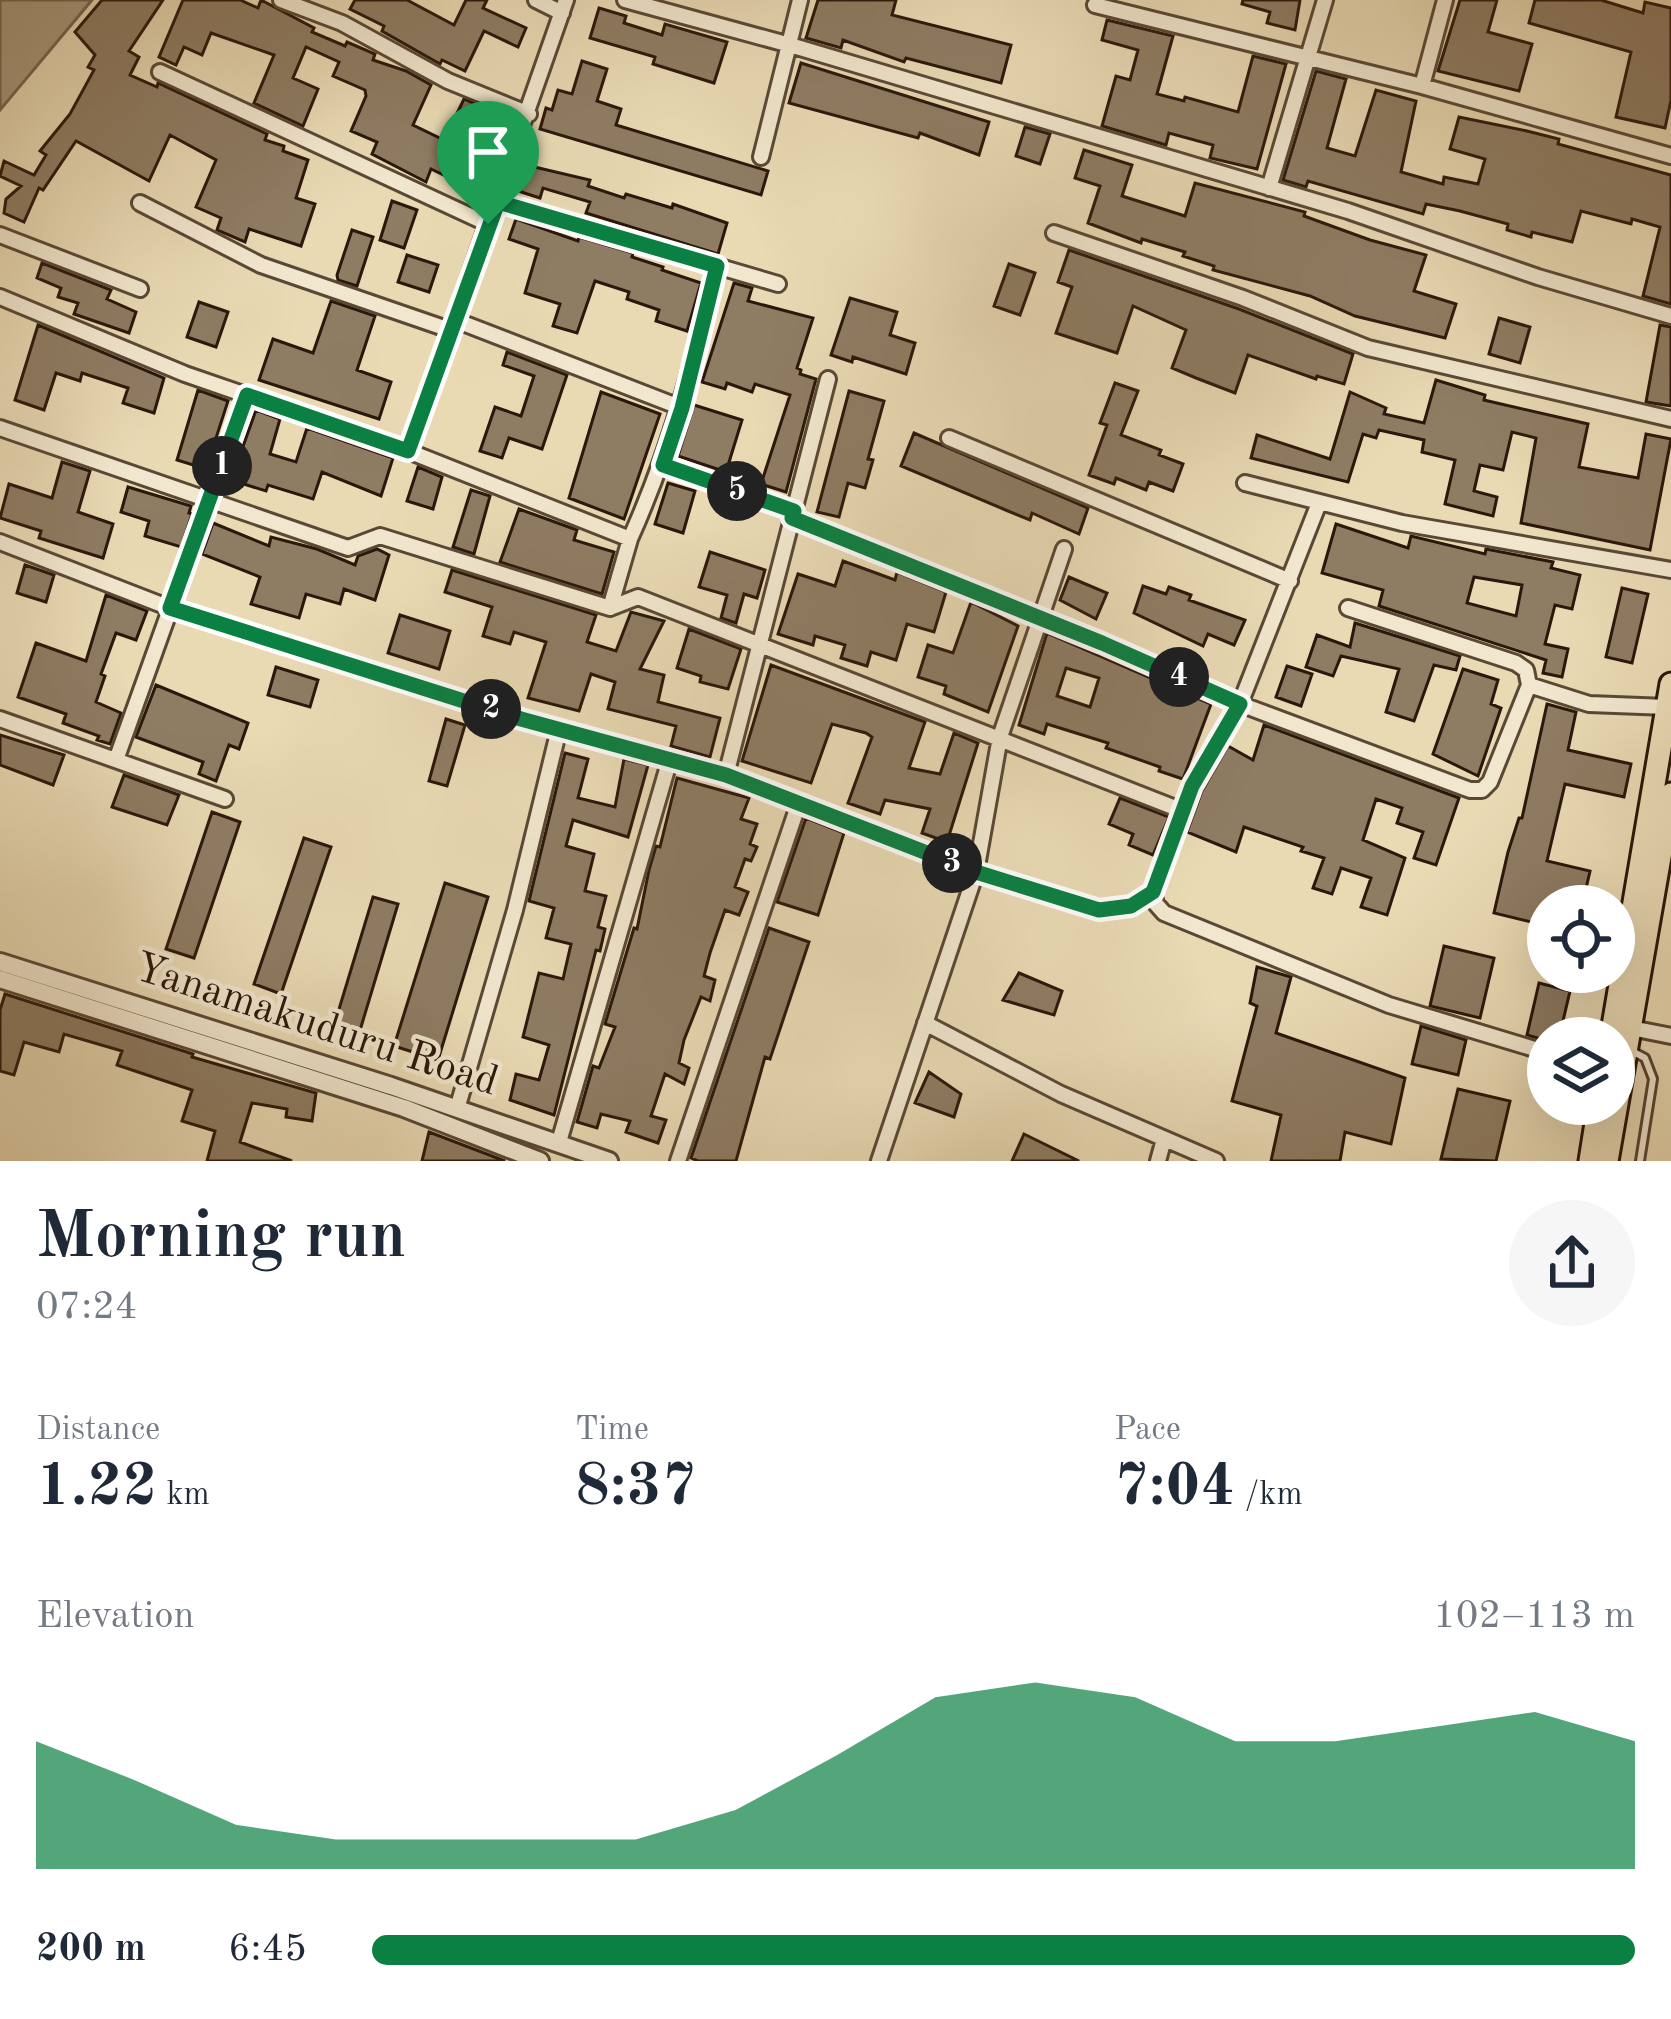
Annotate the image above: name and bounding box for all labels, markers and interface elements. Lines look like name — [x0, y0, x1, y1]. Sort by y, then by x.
pin — [437, 101, 539, 224]
icon: arrive — [455, 119, 521, 185]
pin: 1 — [192, 436, 252, 496]
text: 1 — [212, 449, 232, 482]
pin: 5 — [707, 461, 767, 521]
text: 5 — [727, 474, 747, 507]
pin: 4 — [1149, 647, 1209, 707]
text: 4 — [1169, 660, 1189, 693]
pin: 2 — [461, 679, 521, 739]
text: 2 — [481, 692, 501, 725]
pin: 3 — [922, 833, 982, 893]
text: 3 — [942, 846, 962, 879]
map controls — [1527, 885, 1635, 1125]
button: locate — [1527, 885, 1635, 993]
street label: Yanamakuduru Road — [129, 947, 503, 1105]
button: layers — [1527, 1017, 1635, 1125]
button: share — [1509, 1200, 1635, 1326]
text: Morning run — [36, 1206, 406, 1272]
text: 07:24 — [36, 1288, 137, 1327]
text: Distance — [36, 1414, 160, 1447]
text: Time — [575, 1414, 649, 1447]
text: Pace — [1114, 1414, 1181, 1447]
text: 1.22 — [36, 1458, 157, 1518]
text: 8:37 — [575, 1458, 696, 1518]
text: 7:04 — [1114, 1458, 1235, 1518]
text: km — [157, 1479, 210, 1512]
text: /km — [1235, 1479, 1303, 1512]
text: Elevation — [36, 1597, 195, 1636]
text: 102–113 m — [1433, 1597, 1635, 1636]
text: 200 m — [36, 1930, 146, 1969]
text: 6:45 — [228, 1930, 307, 1969]

